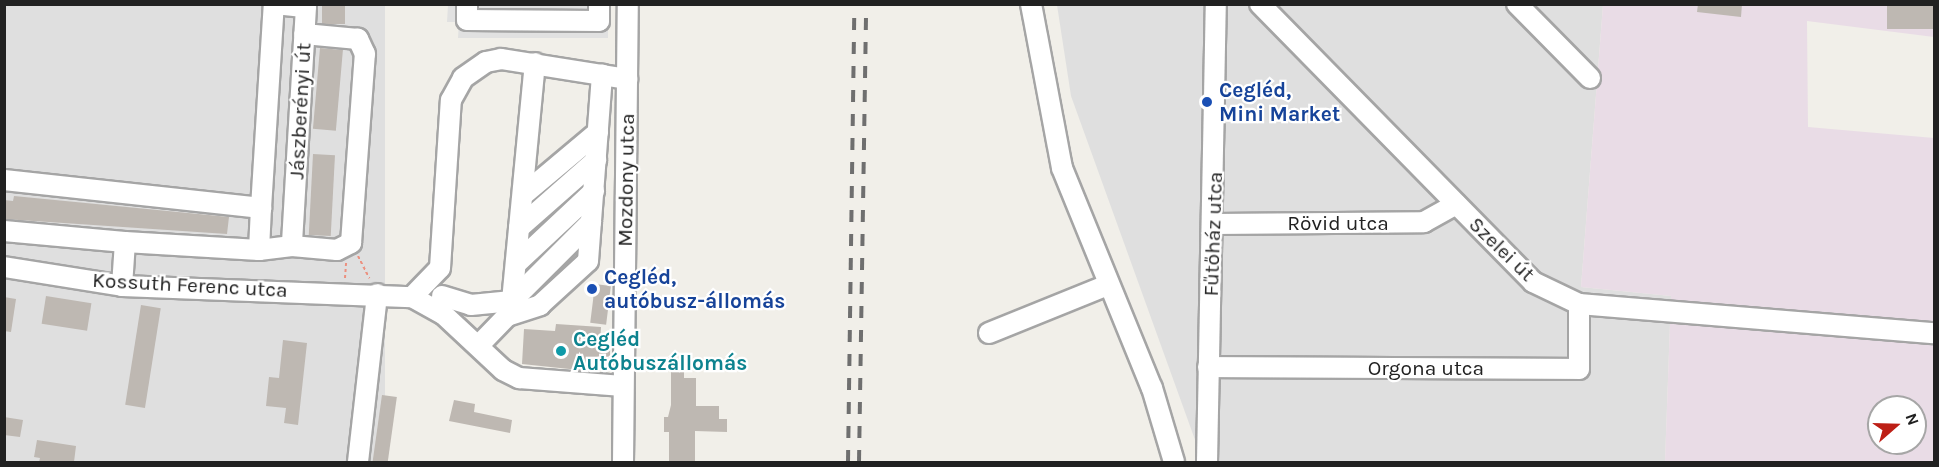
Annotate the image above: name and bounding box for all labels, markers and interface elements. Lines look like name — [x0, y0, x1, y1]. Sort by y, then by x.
street label: Jászberényi út — [284, 42, 316, 180]
place label: Cegléd, Mini Market — [1219, 77, 1340, 127]
marker: Cegléd, Mini Market — [1200, 95, 1214, 109]
street label: Mozdony utca — [612, 113, 640, 247]
street label: Fűtőház utca — [1198, 171, 1228, 297]
street label: Rövid utca — [1287, 210, 1389, 236]
street label: Szelei út — [1464, 211, 1540, 287]
place label: Cegléd, autóbusz-állomás — [604, 264, 785, 314]
street label: Kossuth Ferenc utca — [92, 267, 288, 303]
marker: Cegléd, autóbusz-állomás — [585, 282, 599, 296]
place label: Cegléd Autóbuszállomás — [573, 326, 747, 376]
marker: Cegléd Autóbuszállomás — [554, 344, 568, 358]
street label: Orgona utca — [1368, 355, 1484, 381]
north arrow — [1867, 395, 1927, 455]
text: N — [1902, 411, 1923, 428]

